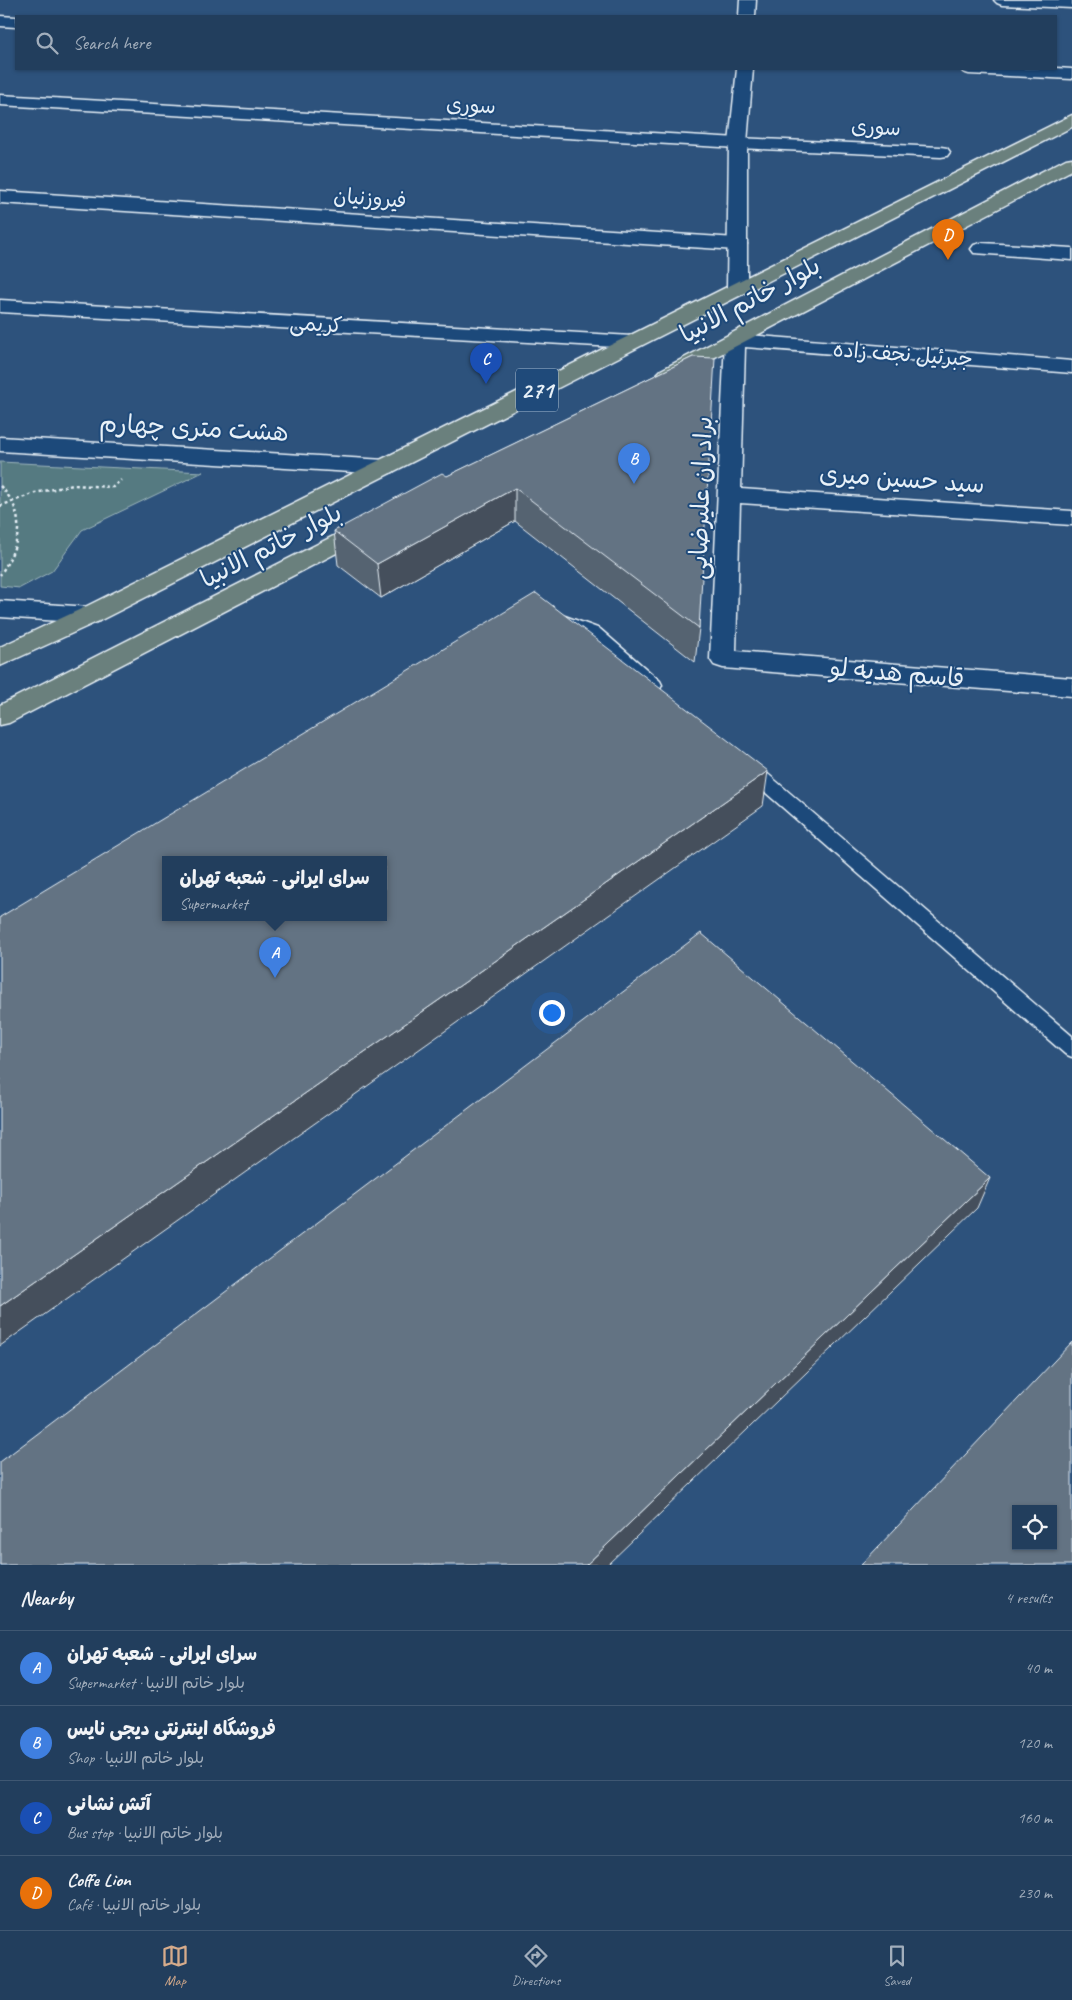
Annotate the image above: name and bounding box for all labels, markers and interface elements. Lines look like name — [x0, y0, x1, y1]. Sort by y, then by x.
search box — [15, 15, 1057, 70]
icon: search — [33, 29, 61, 57]
text: Search here — [73, 31, 150, 55]
street label: سوری — [446, 91, 496, 119]
street label: سوری — [851, 113, 901, 141]
street label: فیروزنیان — [333, 182, 407, 214]
pin: D — [932, 219, 964, 260]
street label: بلوار خاتم الانبیا — [674, 250, 827, 352]
street label: کریمی — [289, 310, 343, 339]
street label: جبرئیل نجف زاده — [832, 336, 974, 372]
pin: C — [470, 343, 502, 384]
road number: 271 — [516, 368, 558, 412]
street label: هشت متری چهارم — [98, 407, 290, 451]
street label: برادران علیرضایی — [682, 416, 720, 580]
pin: B — [618, 443, 650, 484]
street label: سید حسین میری — [818, 457, 986, 501]
street label: بلوار خاتم الانبیا — [195, 497, 348, 597]
street label: قاسم هدیه لو — [827, 651, 966, 697]
popup — [162, 856, 387, 921]
text: سرای ایرانی - شعبه تهران — [179, 866, 370, 890]
text: Supermarket — [179, 894, 247, 914]
pin: A — [259, 937, 291, 978]
your location — [539, 1000, 565, 1026]
map controls — [1012, 1505, 1057, 1550]
button: locate — [1012, 1505, 1057, 1550]
text: Nearby — [20, 1585, 73, 1611]
text: 4 results — [1005, 1588, 1052, 1608]
text: سرای ایرانی - شعبه تهران — [67, 1642, 257, 1666]
text: A — [32, 1658, 40, 1678]
text: 40 m — [1025, 1658, 1052, 1678]
text: Supermarket · بلوار خاتم الانبیا — [67, 1673, 245, 1693]
text: فروشگاه اینترنتی دیجی نایس — [67, 1717, 276, 1741]
text: B — [32, 1733, 40, 1753]
text: 120 m — [1018, 1733, 1052, 1753]
text: Shop · بلوار خاتم الانبیا — [67, 1748, 204, 1768]
text: آتش نشانی — [67, 1792, 151, 1816]
text: C — [32, 1808, 40, 1828]
text: 160 m — [1018, 1808, 1052, 1828]
text: Bus stop · بلوار خاتم الانبیا — [67, 1823, 223, 1843]
text: Coffe Lion — [67, 1868, 131, 1892]
text: D — [31, 1883, 41, 1903]
text: 230 m — [1018, 1883, 1052, 1903]
text: Café · بلوار خاتم الانبیا — [67, 1895, 201, 1915]
tab: Map — [161, 1942, 189, 1989]
tab: Directions — [512, 1942, 560, 1989]
tab: Saved — [883, 1942, 911, 1989]

